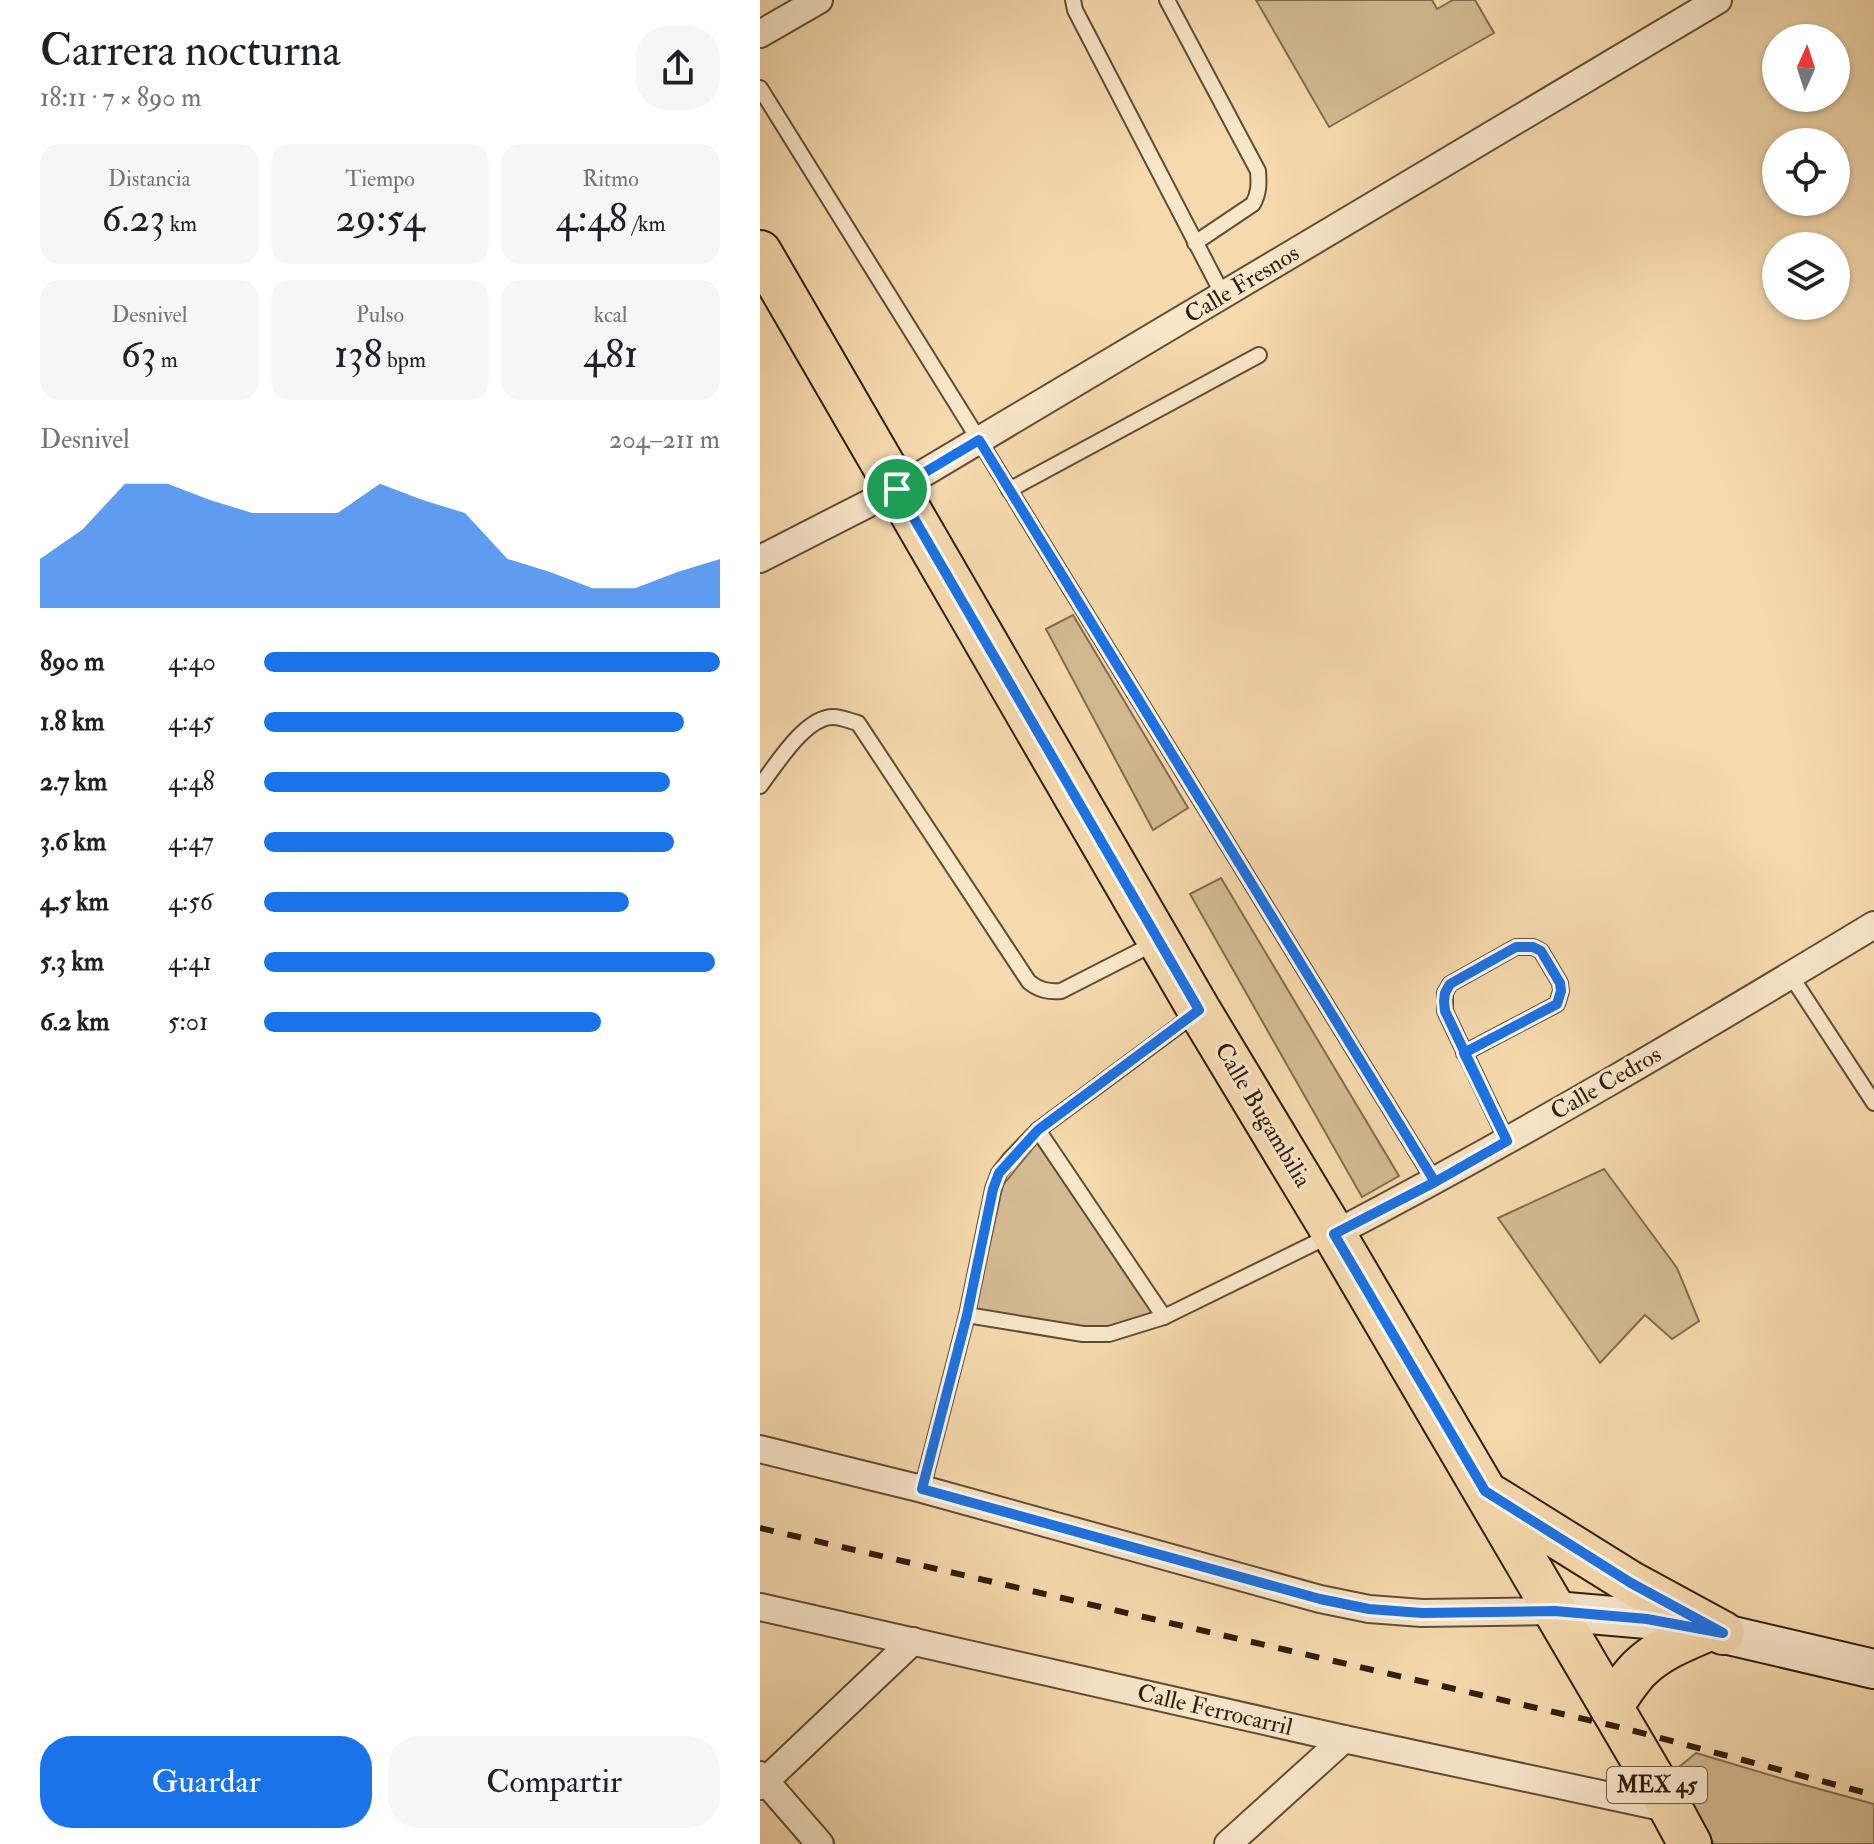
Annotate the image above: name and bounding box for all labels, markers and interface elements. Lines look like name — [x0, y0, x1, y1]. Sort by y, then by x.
text: Carrera nocturna — [40, 24, 341, 79]
north arrow — [1762, 24, 1850, 112]
map controls — [1762, 24, 1850, 320]
button: share — [636, 26, 720, 110]
text: 18:11 · 7 × 890 m — [40, 82, 201, 114]
button: locate — [1762, 128, 1850, 216]
text: Distancia — [108, 165, 191, 193]
text: Tiempo — [345, 165, 415, 193]
text: Ritmo — [583, 165, 639, 193]
text: 6.23 — [101, 193, 165, 244]
text: 29:54 — [336, 193, 424, 244]
text: 4:48 — [556, 193, 628, 244]
text: km — [165, 210, 197, 238]
text: /km — [628, 210, 666, 238]
button: layers — [1762, 232, 1850, 320]
street label: Calle Fresnos — [1179, 238, 1305, 330]
text: Desnivel — [111, 301, 187, 329]
text: Pulso — [356, 301, 404, 329]
text: kcal — [594, 301, 628, 329]
text: 63 — [121, 329, 156, 380]
text: 138 — [334, 329, 382, 380]
text: 481 — [583, 329, 638, 380]
text: m — [156, 346, 178, 374]
text: bpm — [382, 346, 426, 374]
text: Desnivel — [40, 424, 130, 456]
text: 204–211 m — [609, 424, 720, 456]
pin — [863, 455, 931, 523]
icon: arrive — [875, 467, 919, 511]
text: 890 m — [40, 646, 105, 678]
text: 4:40 — [168, 646, 216, 678]
text: 1.8 km — [40, 706, 105, 738]
text: 4:45 — [168, 706, 214, 738]
text: 2.7 km — [40, 766, 107, 798]
text: 4:48 — [168, 766, 215, 798]
text: 3.6 km — [40, 826, 106, 858]
text: 4:47 — [168, 826, 214, 858]
text: 4.5 km — [40, 886, 109, 918]
text: 4:56 — [168, 886, 213, 918]
text: 5.3 km — [40, 946, 104, 978]
text: 4:41 — [168, 946, 212, 978]
text: 6.2 km — [40, 1006, 109, 1038]
text: 5:01 — [168, 1006, 208, 1038]
street label: Calle Bugambilia — [1208, 1037, 1319, 1194]
street label: Calle Cedros — [1545, 1039, 1667, 1127]
street label: Calle Ferrocarril — [1134, 1677, 1296, 1743]
button: Guardar — [40, 1736, 372, 1828]
button: Compartir — [388, 1736, 720, 1828]
road number: MEX 45 — [1607, 1767, 1707, 1803]

